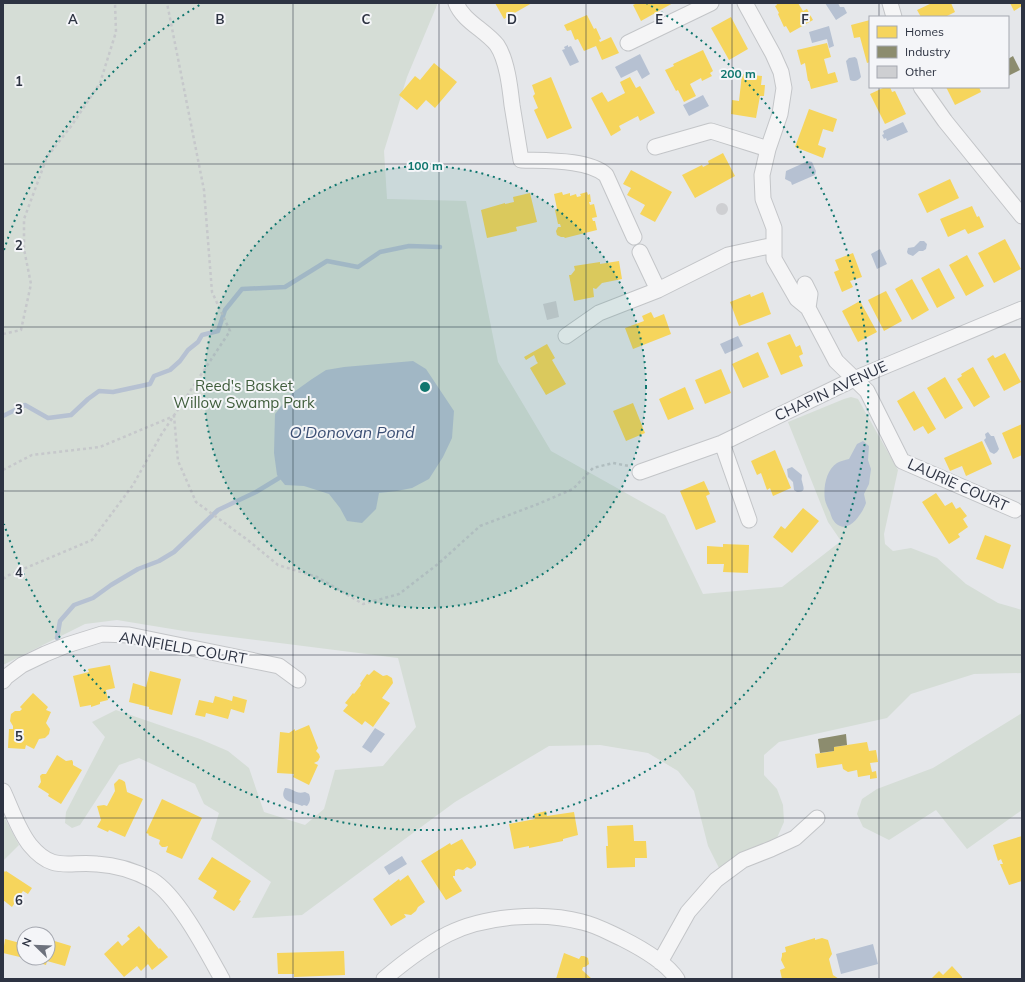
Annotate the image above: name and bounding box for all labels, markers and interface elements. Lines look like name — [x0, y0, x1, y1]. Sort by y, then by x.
text: A — [68, 11, 78, 27]
text: B — [216, 11, 225, 27]
text: C — [362, 11, 371, 27]
text: D — [507, 11, 517, 27]
text: E — [655, 11, 663, 27]
text: F — [801, 11, 809, 27]
legend — [869, 16, 1009, 88]
text: Homes — [905, 24, 944, 39]
text: Industry — [905, 44, 951, 59]
text: Other — [905, 64, 937, 79]
text: 200 m — [720, 66, 756, 81]
text: 1 — [15, 73, 23, 89]
text: 100 m — [407, 158, 443, 173]
text: 2 — [15, 237, 23, 253]
street label: CHAPIN AVENUE — [771, 356, 890, 425]
park label: Reed's Basket Willow Swamp Park — [173, 376, 315, 412]
centre of rings — [418, 380, 432, 394]
text: 3 — [15, 401, 23, 417]
water label: O'Donovan Pond — [289, 422, 415, 442]
street label: LAURIE COURT — [905, 454, 1012, 515]
text: 4 — [15, 564, 23, 580]
street label: ANNFIELD COURT — [118, 627, 248, 668]
text: 5 — [15, 728, 23, 744]
text: 6 — [15, 892, 23, 908]
north arrow — [16, 926, 56, 966]
text: N — [19, 936, 35, 949]

